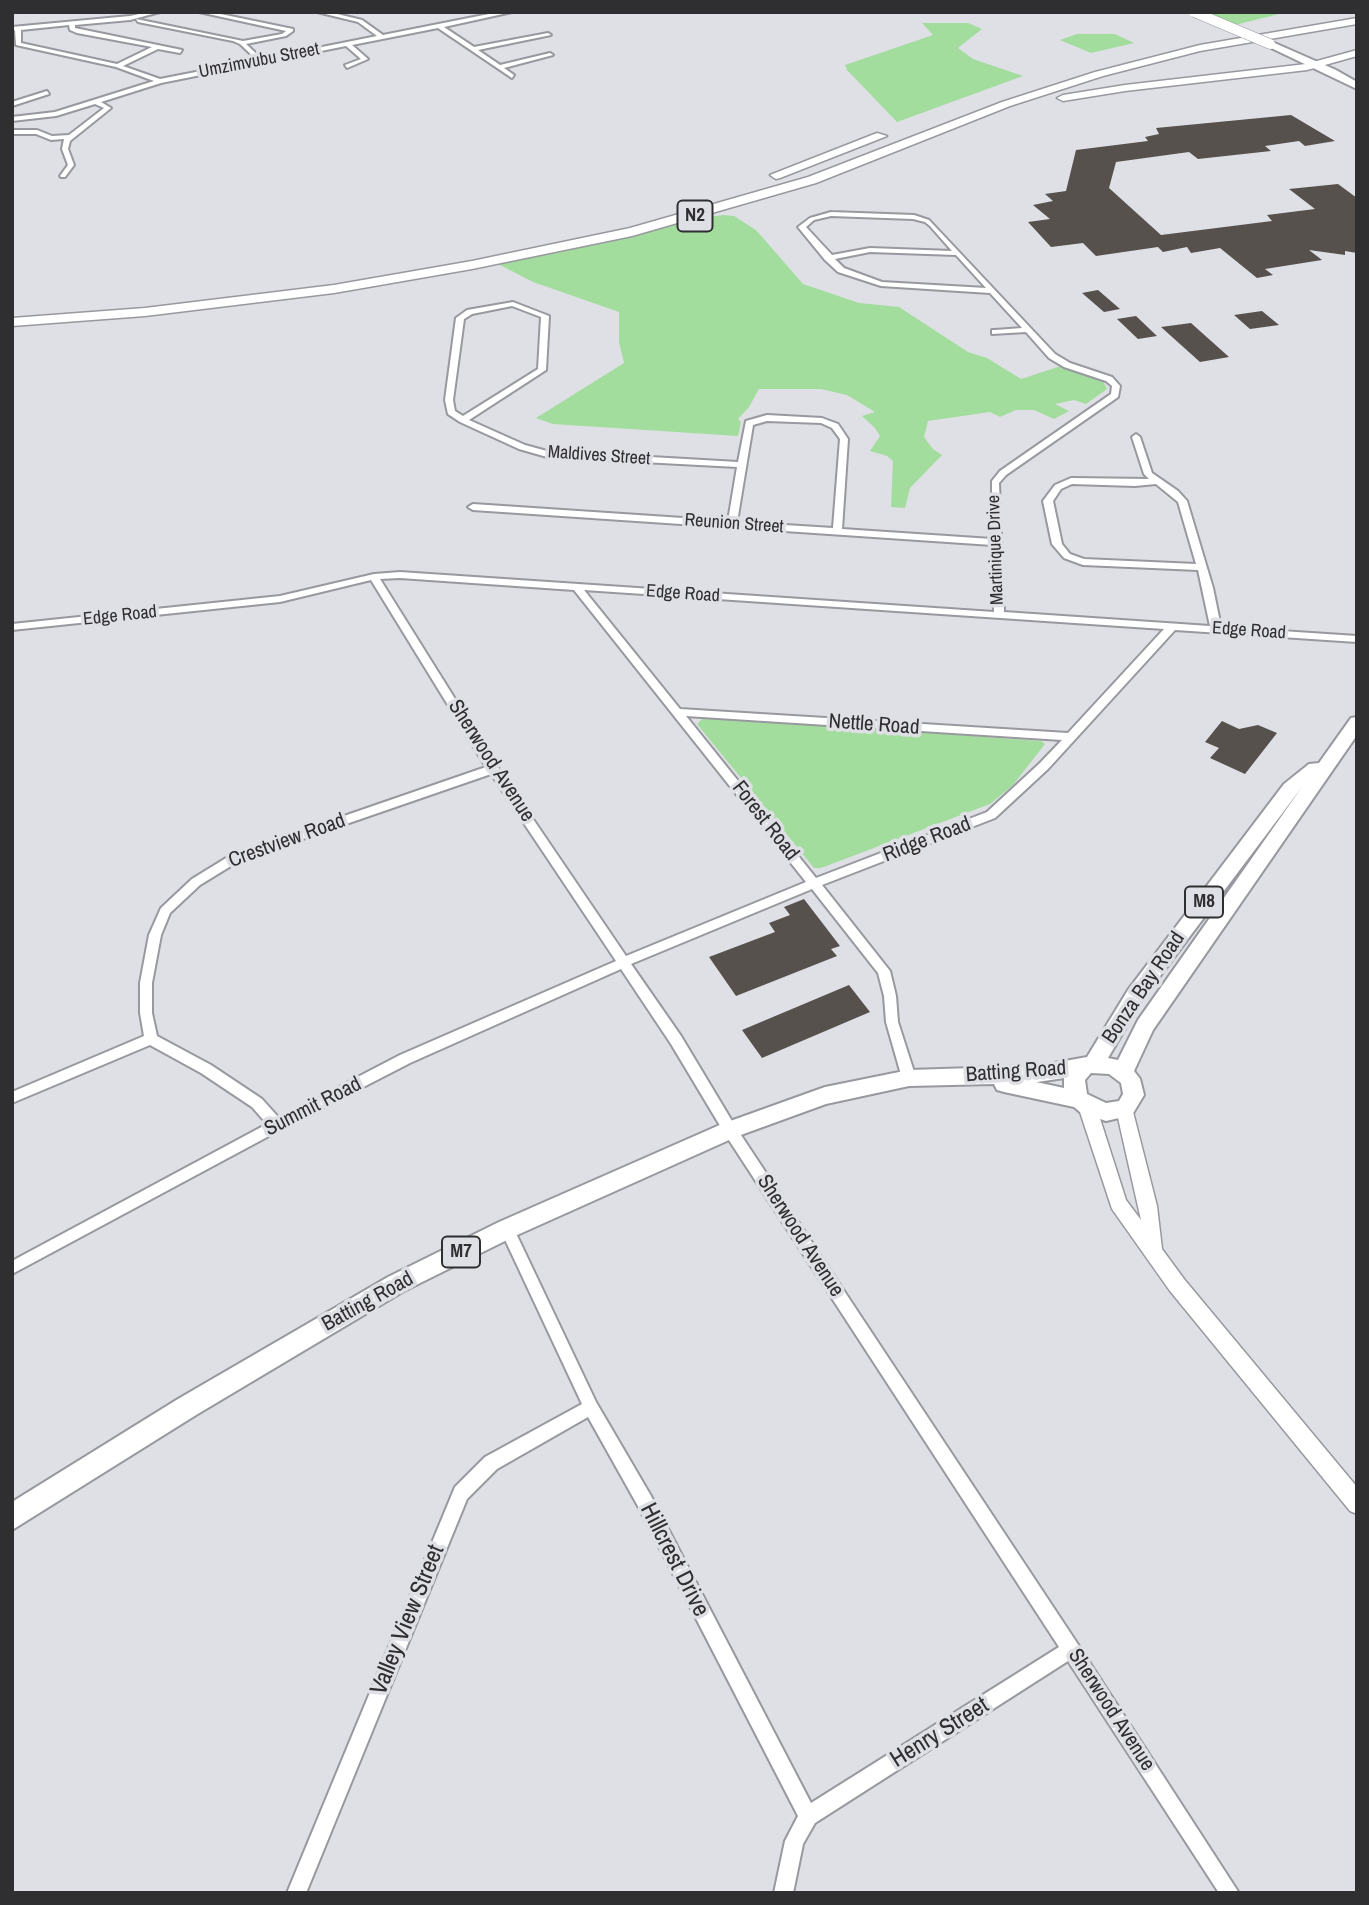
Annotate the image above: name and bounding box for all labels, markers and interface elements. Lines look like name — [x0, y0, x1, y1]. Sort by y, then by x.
street label: Umzimvubu Street — [197, 39, 321, 83]
road number: N2 — [678, 200, 712, 232]
street label: Maldives Street — [547, 442, 651, 470]
street label: Martinique Drive — [983, 495, 1009, 605]
street label: Reunion Street — [684, 510, 784, 538]
street label: Edge Road — [645, 581, 721, 607]
street label: Edge Road — [82, 601, 158, 631]
street label: Edge Road — [1211, 618, 1287, 644]
street label: Sherwood Avenue — [442, 695, 540, 827]
street label: Nettle Road — [828, 709, 920, 741]
street label: Forest Road — [726, 776, 804, 866]
street label: Crestview Road — [225, 808, 349, 874]
street label: Ridge Road — [880, 812, 974, 868]
road number: M8 — [1185, 887, 1223, 918]
street label: Bonza Bay Road — [1097, 927, 1191, 1049]
street label: Batting Road — [965, 1056, 1067, 1088]
street label: Summit Road — [260, 1072, 366, 1142]
street label: Sherwood Avenue — [751, 1170, 849, 1302]
road number: M7 — [442, 1236, 480, 1268]
street label: Batting Road — [318, 1267, 418, 1337]
street label: Hillcrest Drive — [633, 1498, 715, 1622]
street label: Valley View Street — [365, 1541, 451, 1699]
street label: Sherwood Avenue — [1062, 1644, 1160, 1776]
street label: Henry Street — [886, 1692, 994, 1774]

